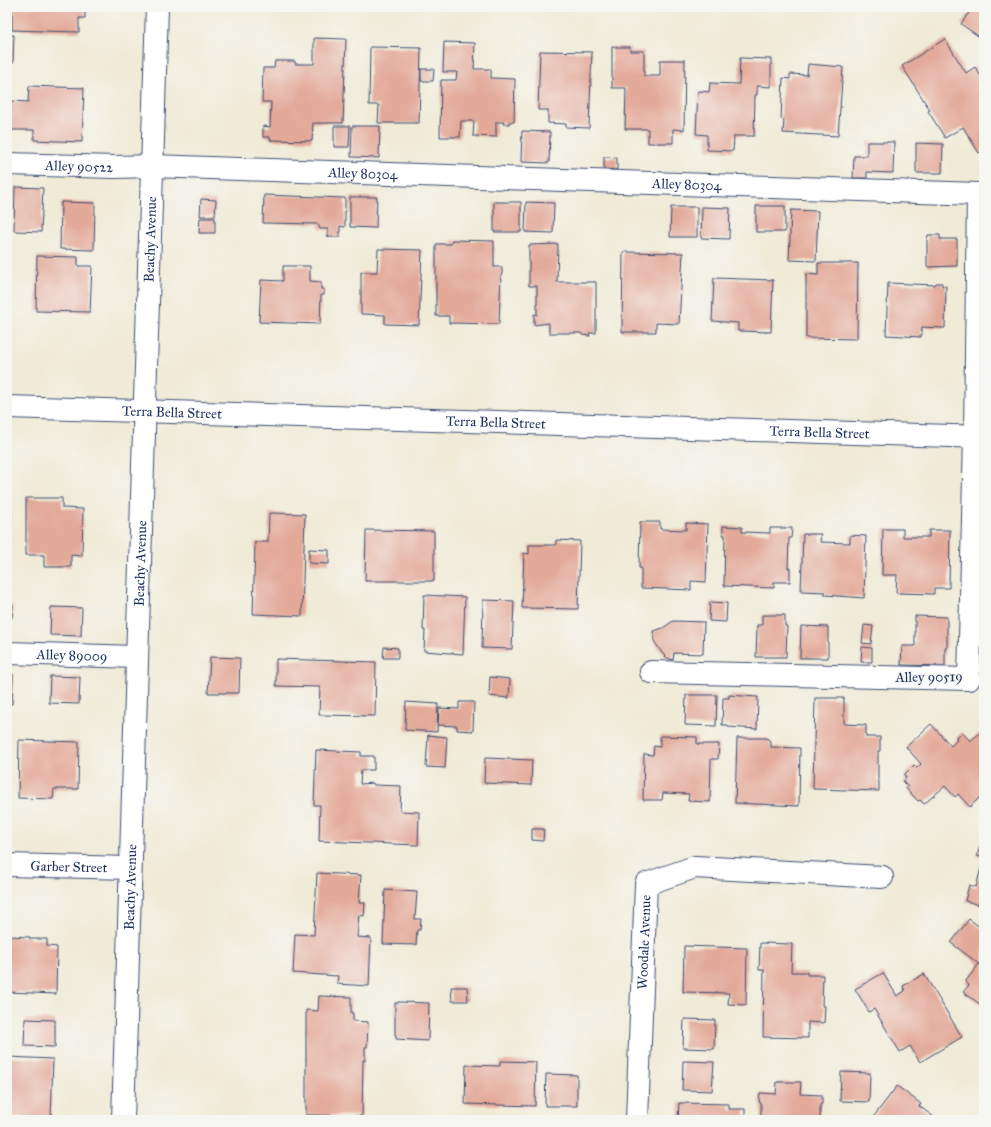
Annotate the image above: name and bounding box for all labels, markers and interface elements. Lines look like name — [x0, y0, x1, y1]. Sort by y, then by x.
street label: Alley 90522 — [44, 157, 113, 175]
street label: Alley 80304 — [327, 163, 399, 183]
street label: Alley 80304 — [651, 174, 723, 194]
street label: Beachy Avenue — [140, 196, 160, 283]
street label: Terra Bella Street — [122, 402, 222, 422]
street label: Terra Bella Street — [445, 412, 546, 432]
street label: Terra Bella Street — [769, 422, 870, 442]
street label: Beachy Avenue — [130, 520, 150, 607]
street label: Alley 89009 — [35, 645, 108, 665]
street label: Alley 90519 — [894, 668, 963, 686]
street label: Beachy Avenue — [120, 844, 140, 930]
street label: Garber Street — [30, 857, 108, 876]
street label: Woodale Avenue — [633, 894, 654, 990]

